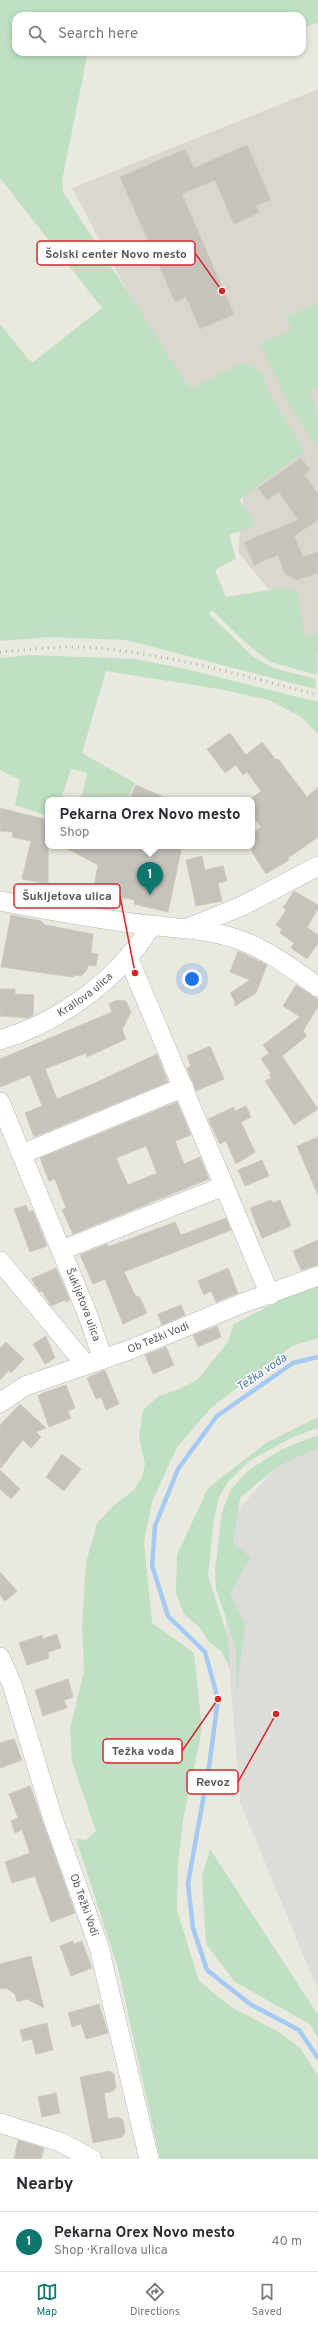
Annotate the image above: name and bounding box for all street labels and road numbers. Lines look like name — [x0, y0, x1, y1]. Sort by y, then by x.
street label: Krallova ulica — [55, 970, 116, 1020]
street label: Šukljetova ulica — [62, 1266, 103, 1343]
street label: Ob Težki Vodi — [125, 1319, 191, 1357]
street label: Ob Težki Vodi — [66, 1872, 102, 1938]

